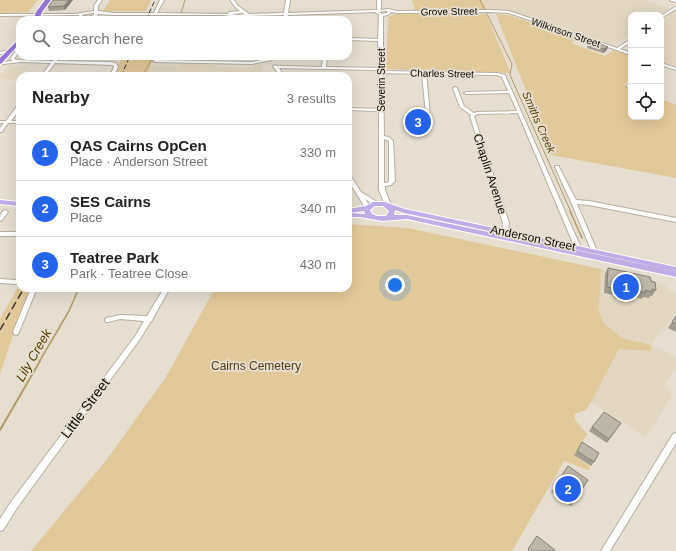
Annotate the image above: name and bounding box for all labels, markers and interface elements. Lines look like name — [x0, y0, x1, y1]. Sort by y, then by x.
street label: Grove Street — [421, 6, 478, 17]
map controls — [628, 12, 664, 120]
button: + — [628, 12, 664, 48]
search box — [16, 16, 352, 60]
street label: Wilkinson Street — [530, 16, 602, 50]
icon: search — [30, 27, 52, 49]
text: Search here — [62, 30, 144, 47]
street label: Severin Street — [376, 48, 387, 112]
button: − — [628, 48, 664, 84]
street label: Charles Street — [410, 67, 474, 80]
button: locate — [628, 84, 664, 120]
text: Nearby — [32, 88, 90, 107]
water label: Smiths Creek — [520, 89, 558, 155]
text: 3 results — [287, 91, 336, 106]
pin: 3 — [405, 107, 431, 137]
street label: Chaplin Avenue — [470, 132, 510, 216]
text: QAS Cairns OpCen — [70, 137, 207, 154]
text: 1 — [41, 145, 49, 160]
text: 330 m — [300, 145, 336, 160]
text: Place · Anderson Street — [70, 154, 207, 169]
text: SES Cairns — [70, 193, 151, 210]
text: 2 — [41, 201, 49, 216]
text: 340 m — [300, 201, 336, 216]
text: Place — [70, 210, 103, 225]
street label: Anderson Street — [489, 222, 578, 254]
text: Teatree Park — [70, 249, 159, 266]
text: 3 — [41, 257, 49, 272]
text: 430 m — [300, 257, 336, 272]
text: Park · Teatree Close — [70, 266, 188, 281]
pin: 1 — [613, 272, 639, 302]
your location — [385, 275, 405, 295]
water label: Lily Creek — [12, 325, 55, 384]
park label: Cairns Cemetery — [211, 359, 301, 373]
street label: Little Street — [57, 375, 113, 441]
pin: 2 — [555, 474, 581, 504]

